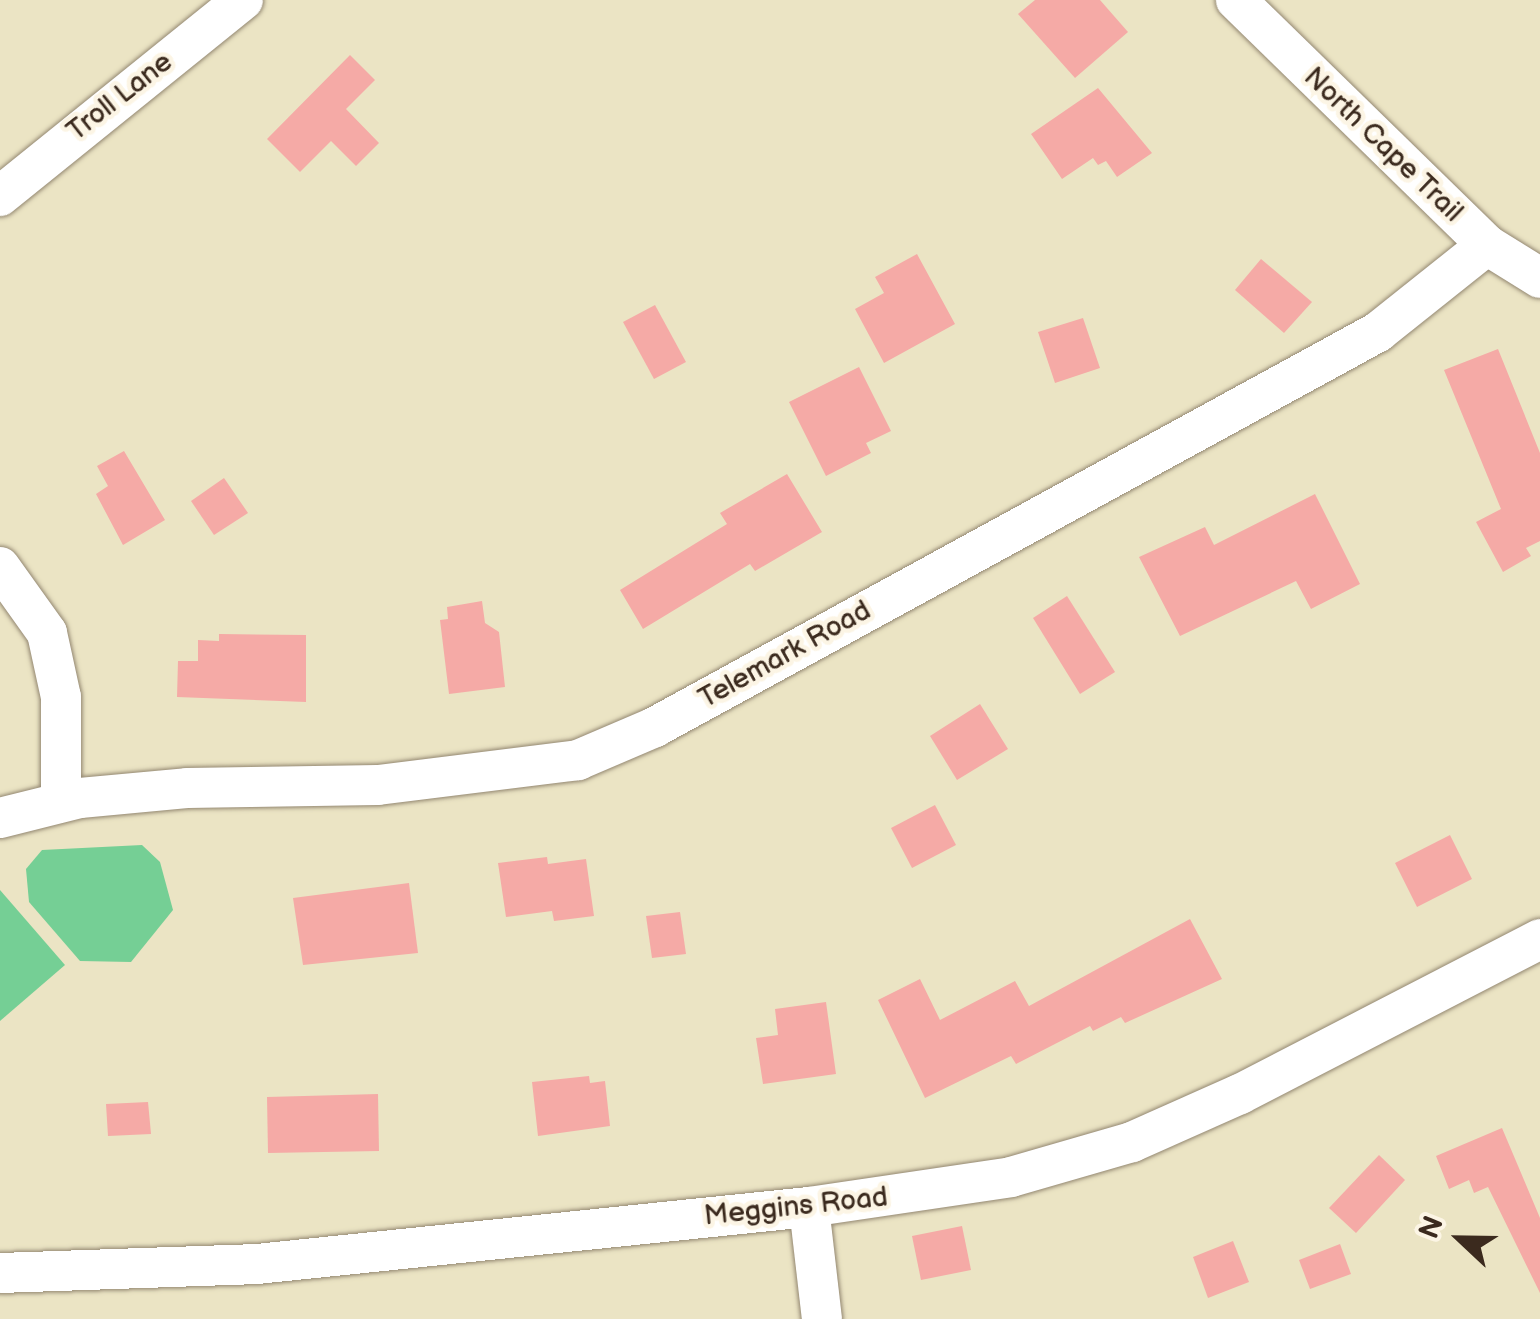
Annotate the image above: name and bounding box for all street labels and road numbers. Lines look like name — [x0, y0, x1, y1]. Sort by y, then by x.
street label: Troll Lane — [61, 45, 179, 149]
street label: North Cape Trail — [1296, 60, 1470, 230]
street label: Telemark Road — [693, 594, 877, 716]
street label: Meggins Road — [702, 1181, 890, 1233]

